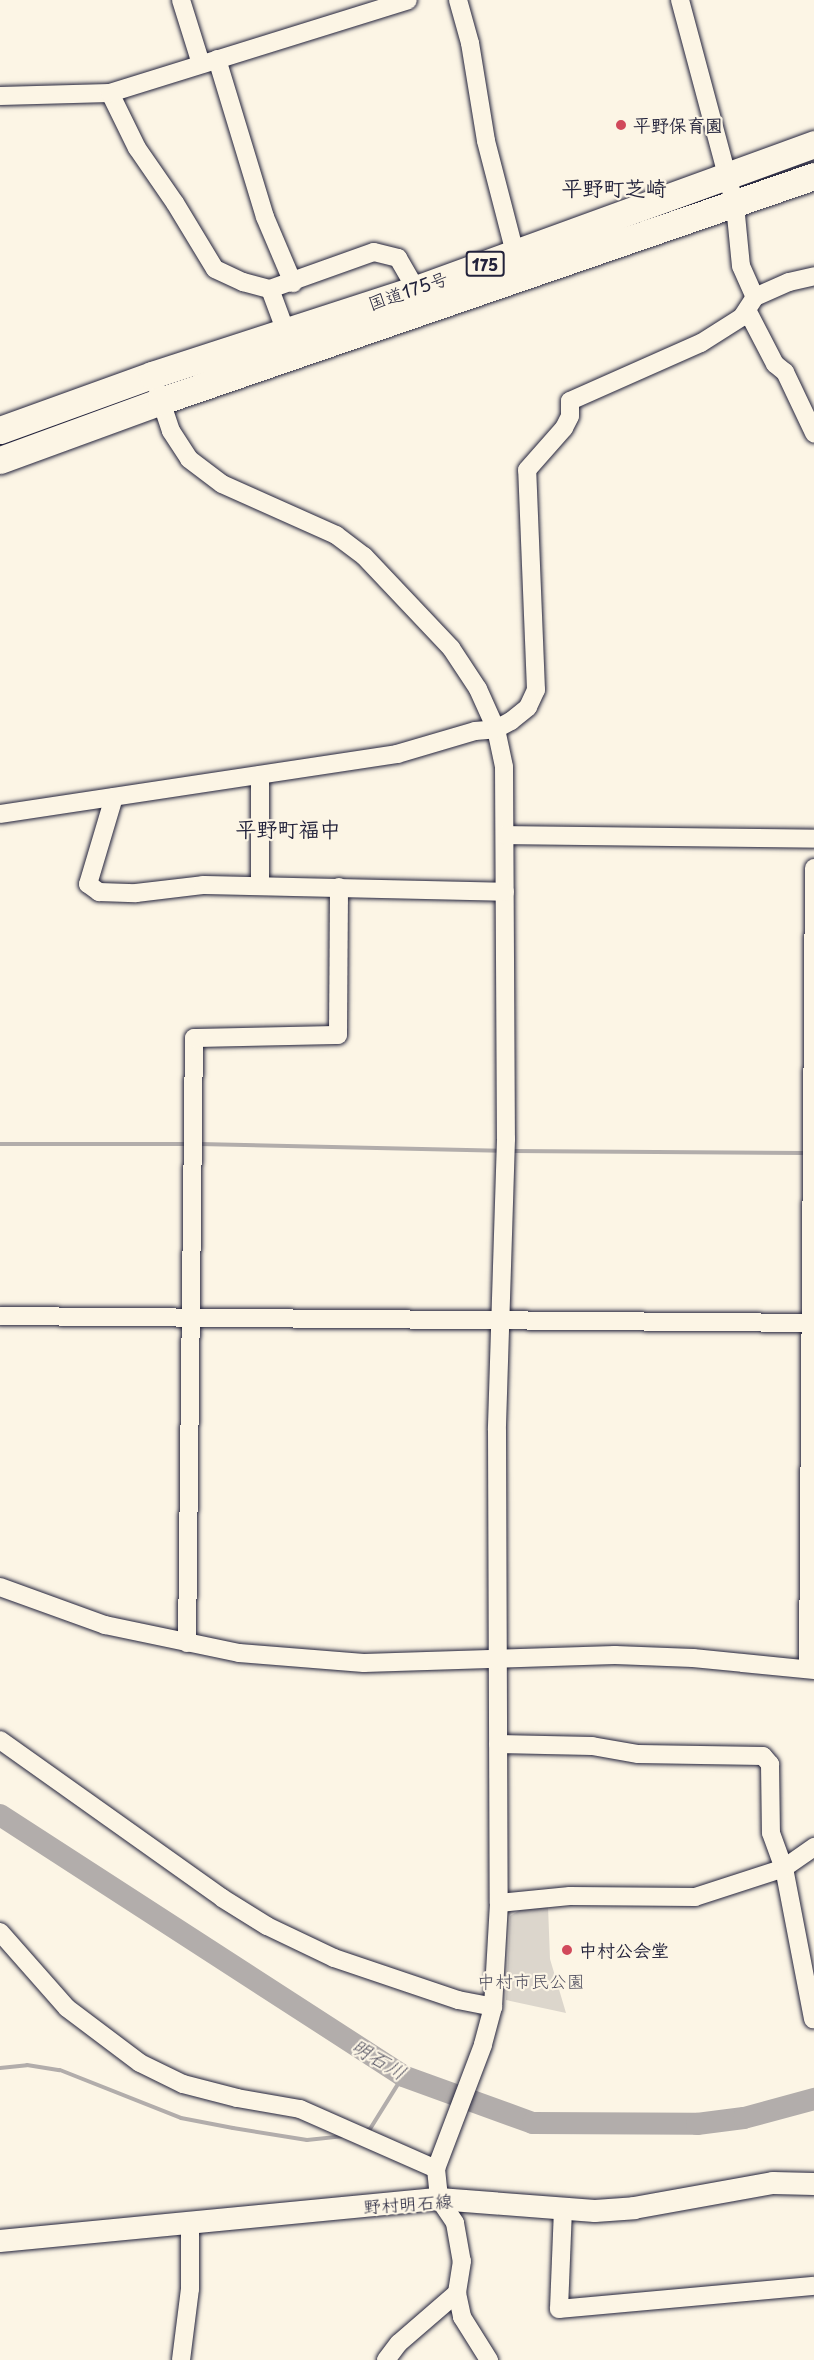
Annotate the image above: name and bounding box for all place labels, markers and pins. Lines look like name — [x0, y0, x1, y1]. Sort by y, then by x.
place label: 平野保育園 — [633, 114, 723, 136]
marker: 平野保育園 — [614, 118, 628, 132]
place label: 中村公会堂 — [579, 1939, 669, 1961]
marker: 中村公会堂 — [560, 1943, 574, 1957]

